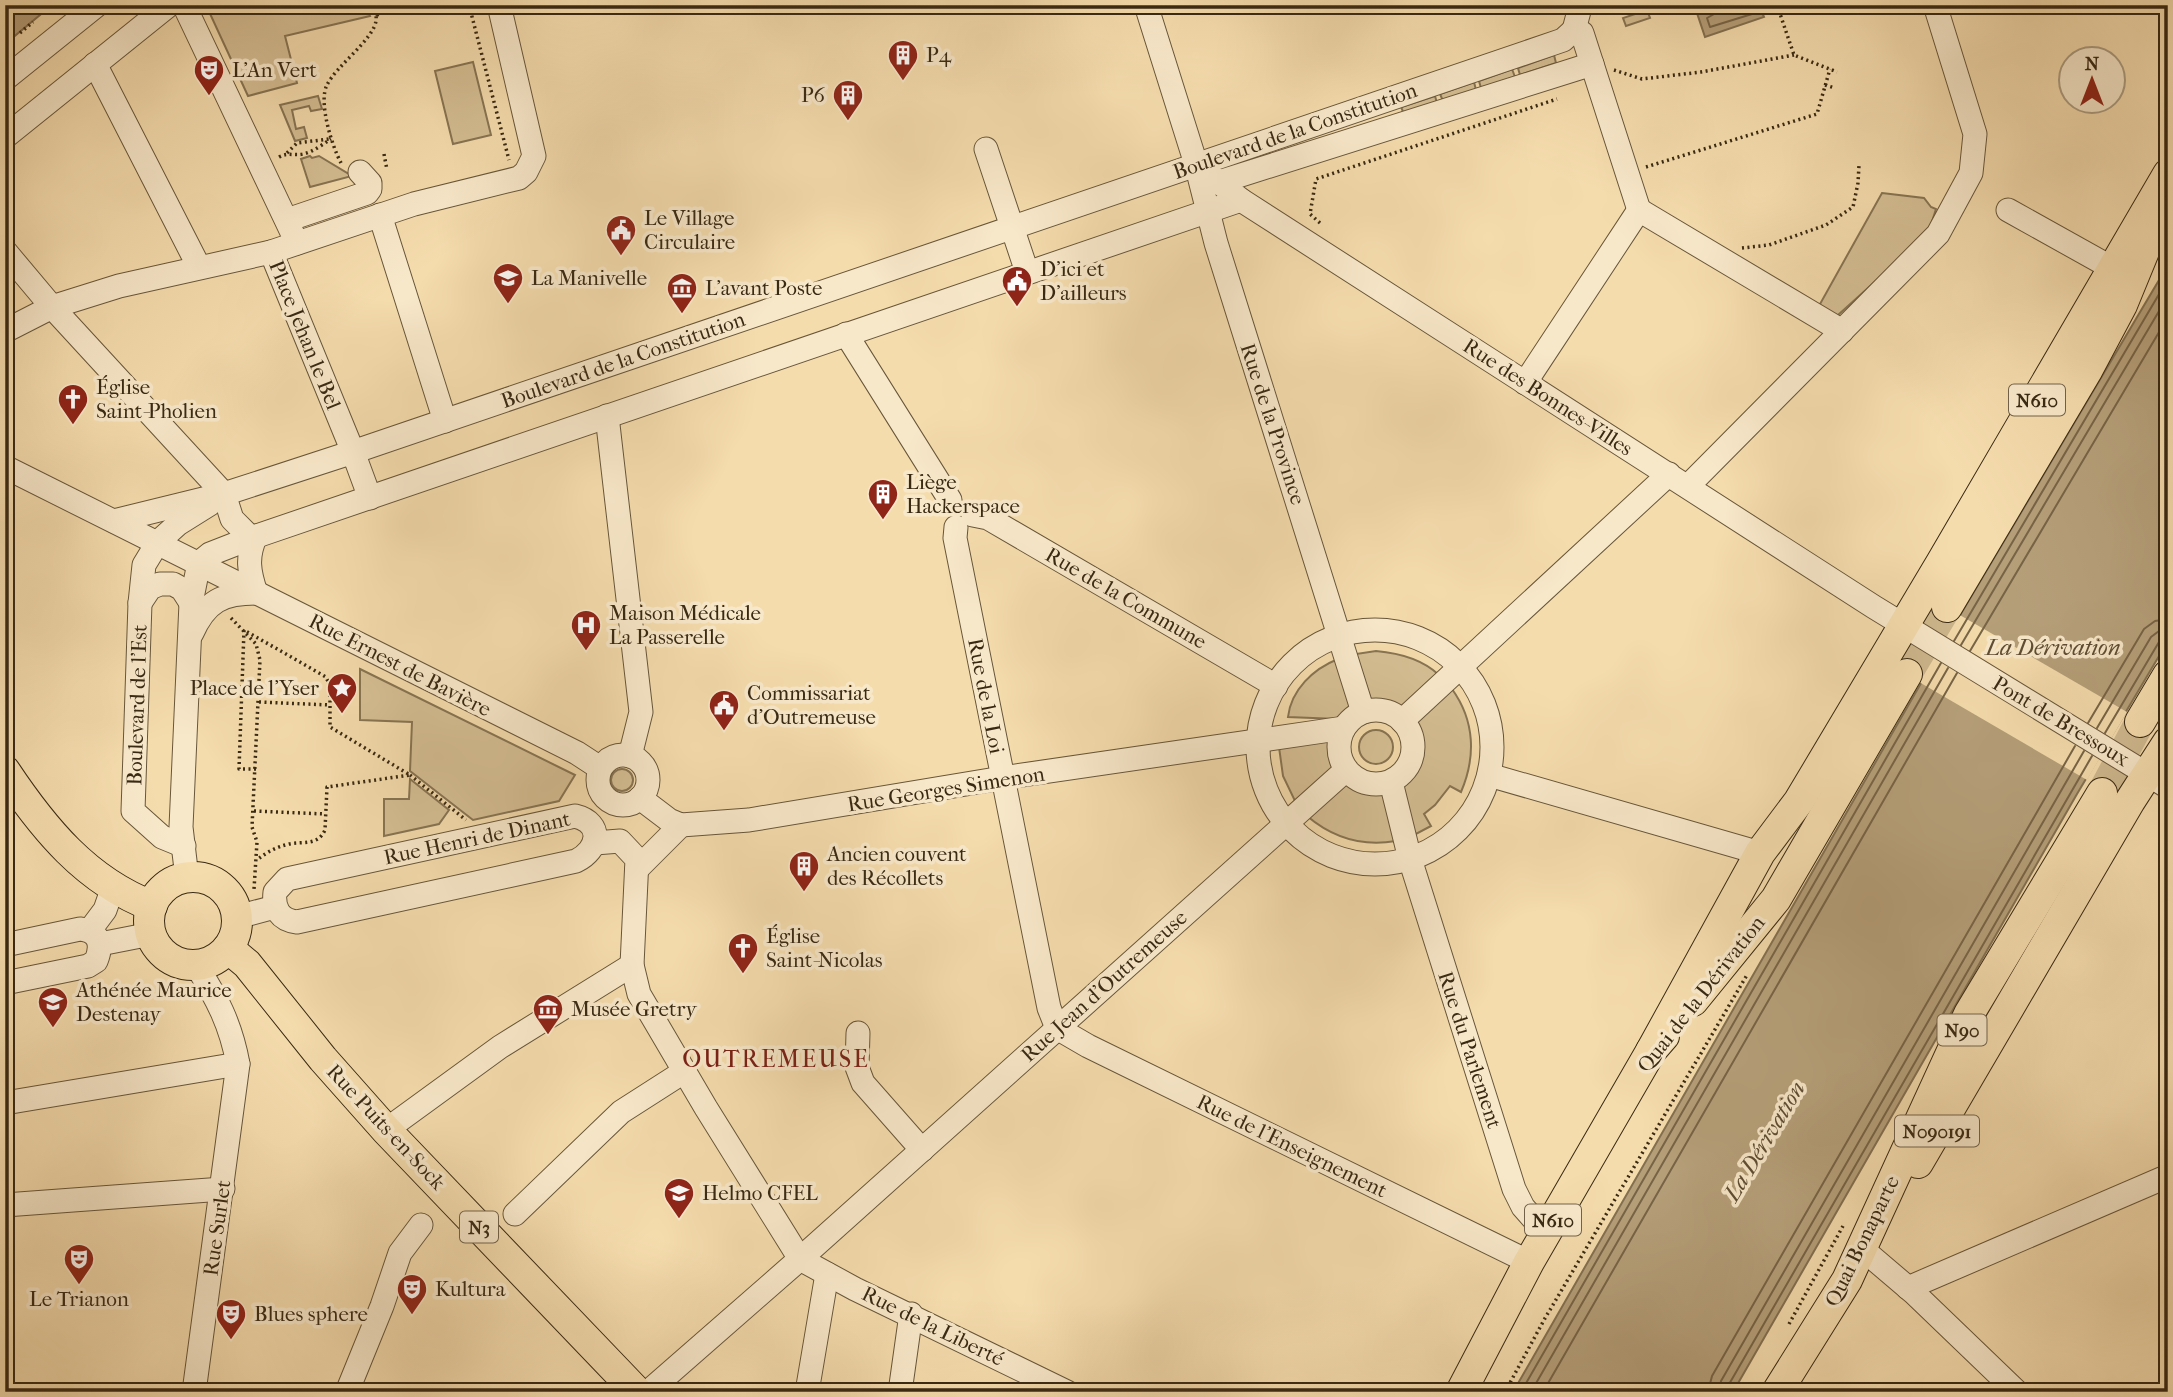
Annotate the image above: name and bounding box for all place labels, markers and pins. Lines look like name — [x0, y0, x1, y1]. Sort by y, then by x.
building icon: P4 — [886, 38, 920, 82]
place label: P4 — [926, 43, 952, 67]
theatre icon: L'An Vert — [192, 53, 226, 97]
place label: L'An Vert — [232, 58, 317, 82]
building icon: P6 — [831, 78, 865, 122]
place label: P6 — [801, 83, 826, 107]
place label: Le Village Circulaire — [644, 206, 735, 254]
public building icon: Le Village Circulaire — [604, 213, 638, 257]
place label: D'ici et D'ailleurs — [1040, 257, 1127, 305]
school or university icon: La Manivelle — [491, 261, 525, 305]
public building icon: D'ici et D'ailleurs — [1000, 264, 1034, 308]
place label: La Manivelle — [531, 266, 647, 290]
museum icon: L'avant Poste — [665, 271, 699, 315]
place label: L'avant Poste — [705, 276, 823, 300]
place label: Église Saint-Pholien — [96, 375, 217, 423]
church icon: Église Saint-Pholien — [56, 382, 90, 426]
place label: Liège Hackerspace — [906, 470, 1020, 518]
building icon: Liège Hackerspace — [866, 477, 900, 521]
place label: Maison Médicale La Passerelle — [609, 601, 761, 649]
hospital icon: Maison Médicale La Passerelle — [569, 608, 603, 652]
place icon: Place de l'Yser — [325, 671, 359, 715]
place label: Place de l'Yser — [190, 676, 319, 700]
place label: Commissariat d'Outremeuse — [747, 681, 876, 729]
public building icon: Commissariat d'Outremeuse — [707, 688, 741, 732]
place label: Ancien couvent des Récollets — [826, 842, 967, 890]
building icon: Ancien couvent des Récollets — [787, 849, 821, 893]
place label: Église Saint-Nicolas — [766, 924, 883, 972]
church icon: Église Saint-Nicolas — [726, 931, 760, 975]
place label: Athénée Maurice Destenay — [75, 978, 232, 1026]
school or university icon: Athénée Maurice Destenay — [36, 985, 70, 1029]
museum icon: Musée Gretry — [531, 992, 565, 1036]
place label: Musée Gretry — [571, 997, 697, 1021]
school or university icon: Helmo CFEL — [662, 1176, 696, 1220]
place label: Helmo CFEL — [702, 1181, 818, 1205]
theatre icon: Le Trianon — [62, 1242, 96, 1286]
theatre icon: Kultura — [395, 1272, 429, 1316]
place label: Kultura — [435, 1277, 506, 1301]
place label: Le Trianon — [29, 1287, 129, 1311]
theatre icon: Blues sphere — [214, 1297, 248, 1341]
place label: Blues sphere — [254, 1302, 368, 1326]

